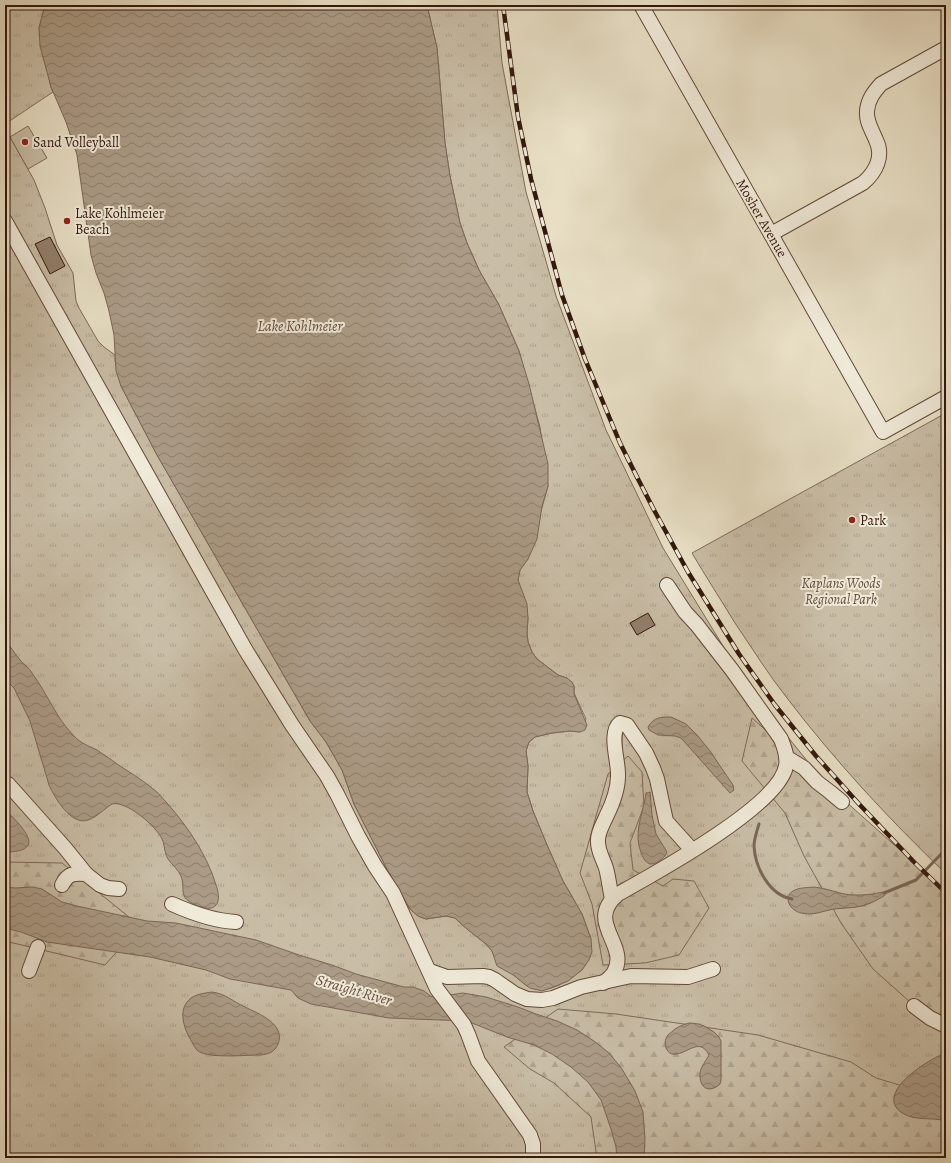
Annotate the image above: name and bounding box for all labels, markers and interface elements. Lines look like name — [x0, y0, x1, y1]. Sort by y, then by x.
place label: Sand Volleyball — [33, 133, 119, 152]
marker: Sand Volleyball — [20, 137, 30, 147]
street label: Mosher Avenue — [731, 175, 792, 261]
place label: Lake Kohlmeier Beach — [75, 204, 165, 239]
marker: Lake Kohlmeier Beach — [62, 216, 72, 226]
water label: Lake Kohlmeier — [257, 316, 343, 336]
place label: Park — [860, 511, 886, 530]
marker: Park — [847, 515, 857, 525]
park label: Kaplans Woods Regional Park — [801, 574, 881, 609]
water label: Straight River — [314, 970, 395, 1011]

